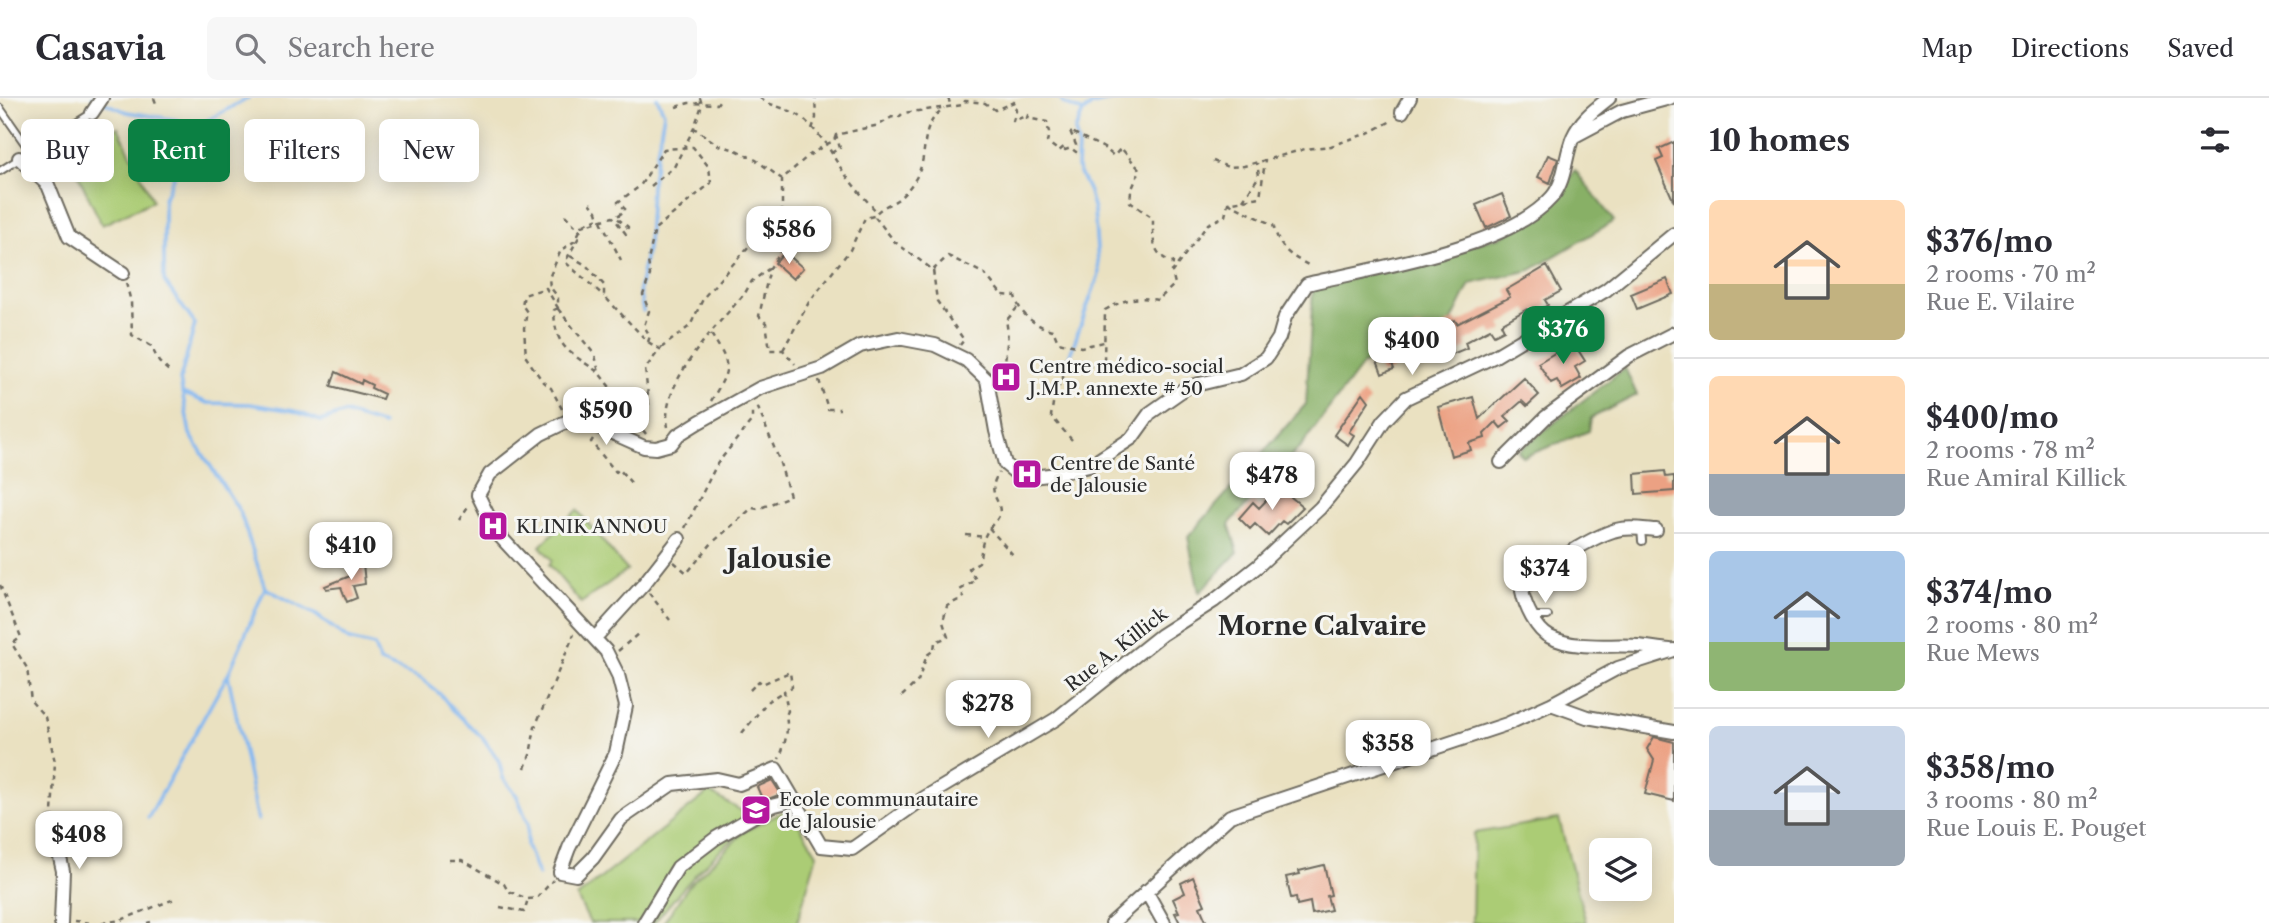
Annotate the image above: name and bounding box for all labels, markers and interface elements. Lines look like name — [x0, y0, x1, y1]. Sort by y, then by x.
search box — [207, 17, 697, 80]
text: Casavia — [35, 28, 165, 69]
icon: search — [231, 29, 269, 67]
text: Search here — [287, 32, 435, 64]
text: Map — [1921, 34, 1973, 63]
text: Directions — [2011, 34, 2129, 63]
text: Saved — [2167, 34, 2234, 63]
chip: Buy — [21, 119, 114, 182]
chip: Rent — [128, 119, 230, 182]
chip: Filters — [244, 119, 365, 182]
chip: New — [379, 119, 479, 182]
icon: filters — [2196, 121, 2234, 159]
text: 10 homes — [1709, 122, 1850, 159]
pin: $586 — [748, 206, 830, 266]
text: $586 — [762, 215, 816, 243]
text: $376/mo — [1926, 223, 2053, 260]
icon: home — [1765, 228, 1849, 312]
text: 2 rooms · 70 m² — [1926, 260, 2096, 288]
text: Rue E. Vilaire — [1926, 288, 2075, 316]
pin: $376 — [1522, 306, 1604, 366]
text: $376 — [1537, 315, 1589, 343]
pin: $400 — [1371, 317, 1453, 377]
text: $400 — [1384, 326, 1440, 354]
place label: Centre médico-social J.M.P. annexte # 50 — [1026, 355, 1224, 400]
hospital icon: Centre médico-social J.M.P. annexte # 50 — [989, 360, 1023, 394]
pin: $590 — [565, 388, 647, 447]
text: $590 — [579, 396, 633, 424]
text: $400/mo — [1926, 399, 2058, 436]
icon: home — [1765, 404, 1849, 488]
text: 2 rooms · 78 m² — [1926, 436, 2095, 464]
place label: Centre de Santé de Jalousie — [1050, 452, 1195, 497]
pin: $478 — [1231, 452, 1313, 512]
hospital icon: Centre de Santé de Jalousie — [1010, 457, 1044, 491]
text: $478 — [1246, 461, 1298, 489]
text: Rue Amiral Killick — [1926, 464, 2126, 492]
hospital icon: KLINIK ANNOU — [476, 509, 510, 543]
place label: KLINIK ANNOU — [516, 515, 668, 538]
pin: $410 — [310, 522, 392, 582]
text: $410 — [325, 531, 377, 559]
district label: Jalousie — [723, 543, 831, 575]
pin: $374 — [1504, 546, 1586, 605]
text: $374 — [1520, 554, 1570, 582]
text: $374/mo — [1926, 574, 2052, 611]
icon: home — [1765, 579, 1849, 663]
street label: Rue A. Killick — [1061, 602, 1173, 696]
district label: Morne Calvaire — [1218, 610, 1426, 642]
text: 2 rooms · 80 m² — [1926, 611, 2098, 639]
text: Rue Mews — [1926, 639, 2040, 667]
pin: $278 — [947, 680, 1029, 740]
text: $278 — [962, 689, 1014, 717]
pin: $358 — [1347, 720, 1429, 780]
text: $358 — [1362, 729, 1414, 757]
text: $358/mo — [1926, 749, 2055, 786]
icon: home — [1765, 754, 1849, 838]
text: 3 rooms · 80 m² — [1926, 786, 2098, 814]
place label: Ecole communautaire de Jalousie — [779, 788, 978, 833]
school or university icon: Ecole communautaire de Jalousie — [739, 793, 773, 827]
pin: $408 — [38, 812, 120, 871]
text: Rue Louis E. Pouget — [1926, 814, 2146, 842]
text: $408 — [51, 820, 107, 848]
map controls — [1589, 838, 1652, 901]
button: layers — [1589, 838, 1652, 901]

